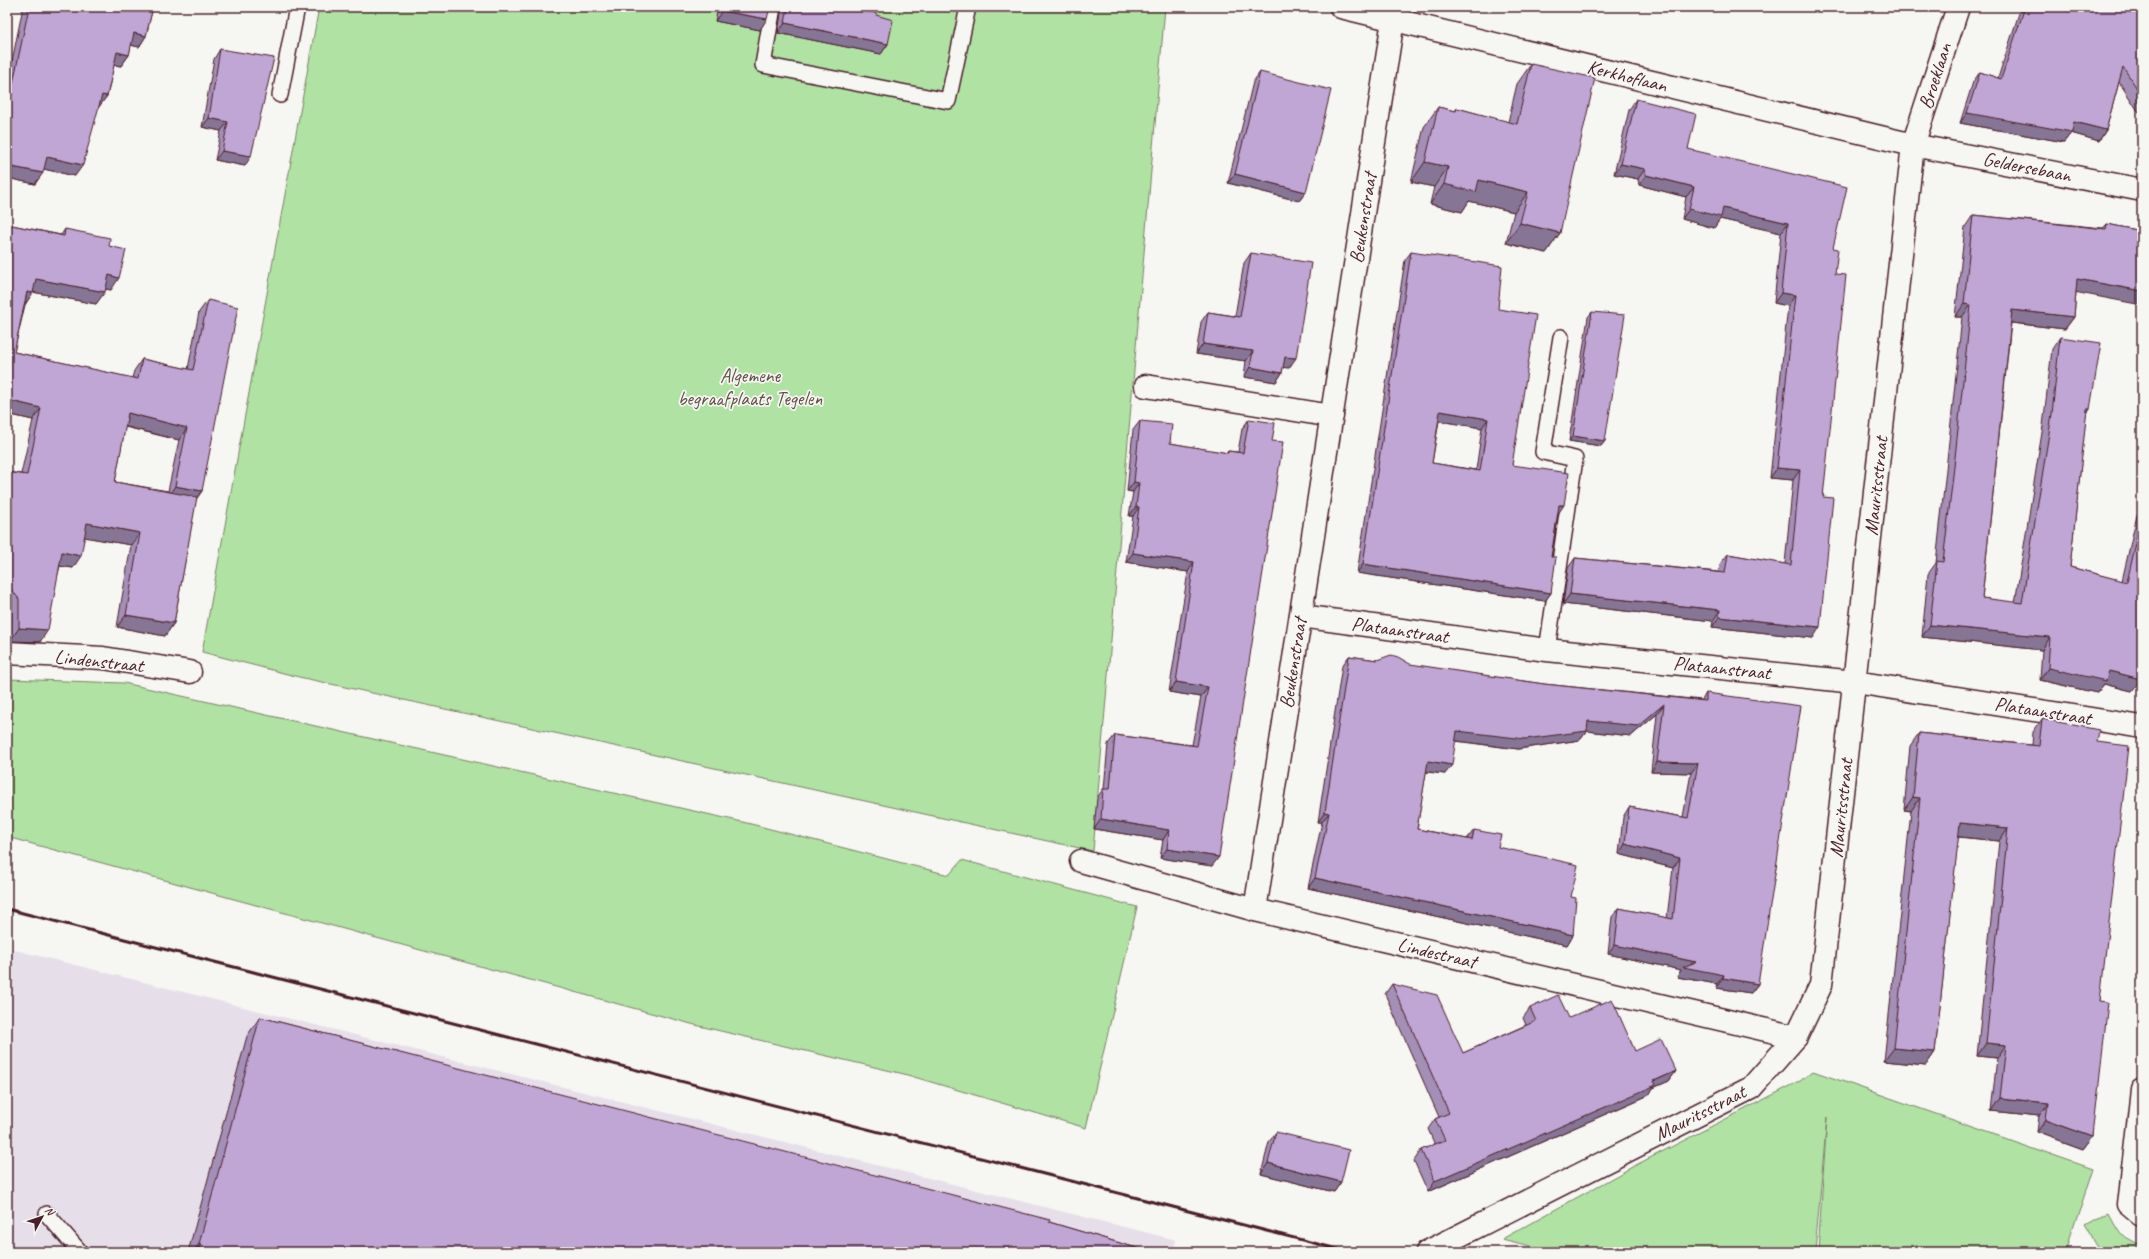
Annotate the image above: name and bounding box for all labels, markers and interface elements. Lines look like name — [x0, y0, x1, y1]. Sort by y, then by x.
street label: Broeklaan — [1913, 39, 1958, 112]
street label: Kerkhoflaan — [1584, 54, 1670, 98]
street label: Geldersebaan — [1981, 146, 2074, 188]
street label: Beukenstraat — [1344, 168, 1383, 265]
park label: Algemene begraafplaats Tegelen — [678, 363, 823, 411]
street label: Mauritsstraat — [1858, 433, 1894, 537]
street label: Plataanstraat — [1350, 611, 1452, 649]
street label: Beukenstraat — [1274, 613, 1313, 710]
street label: Lindenstraat — [53, 644, 147, 678]
street label: Plataanstraat — [1672, 650, 1774, 686]
street label: Plataanstraat — [1993, 691, 2095, 731]
street label: Mauritsstraat — [1823, 755, 1859, 859]
street label: Lindestraat — [1395, 932, 1482, 975]
street label: Mauritsstraat — [1650, 1078, 1752, 1147]
north arrow — [22, 1197, 62, 1237]
text: N — [42, 1203, 59, 1219]

